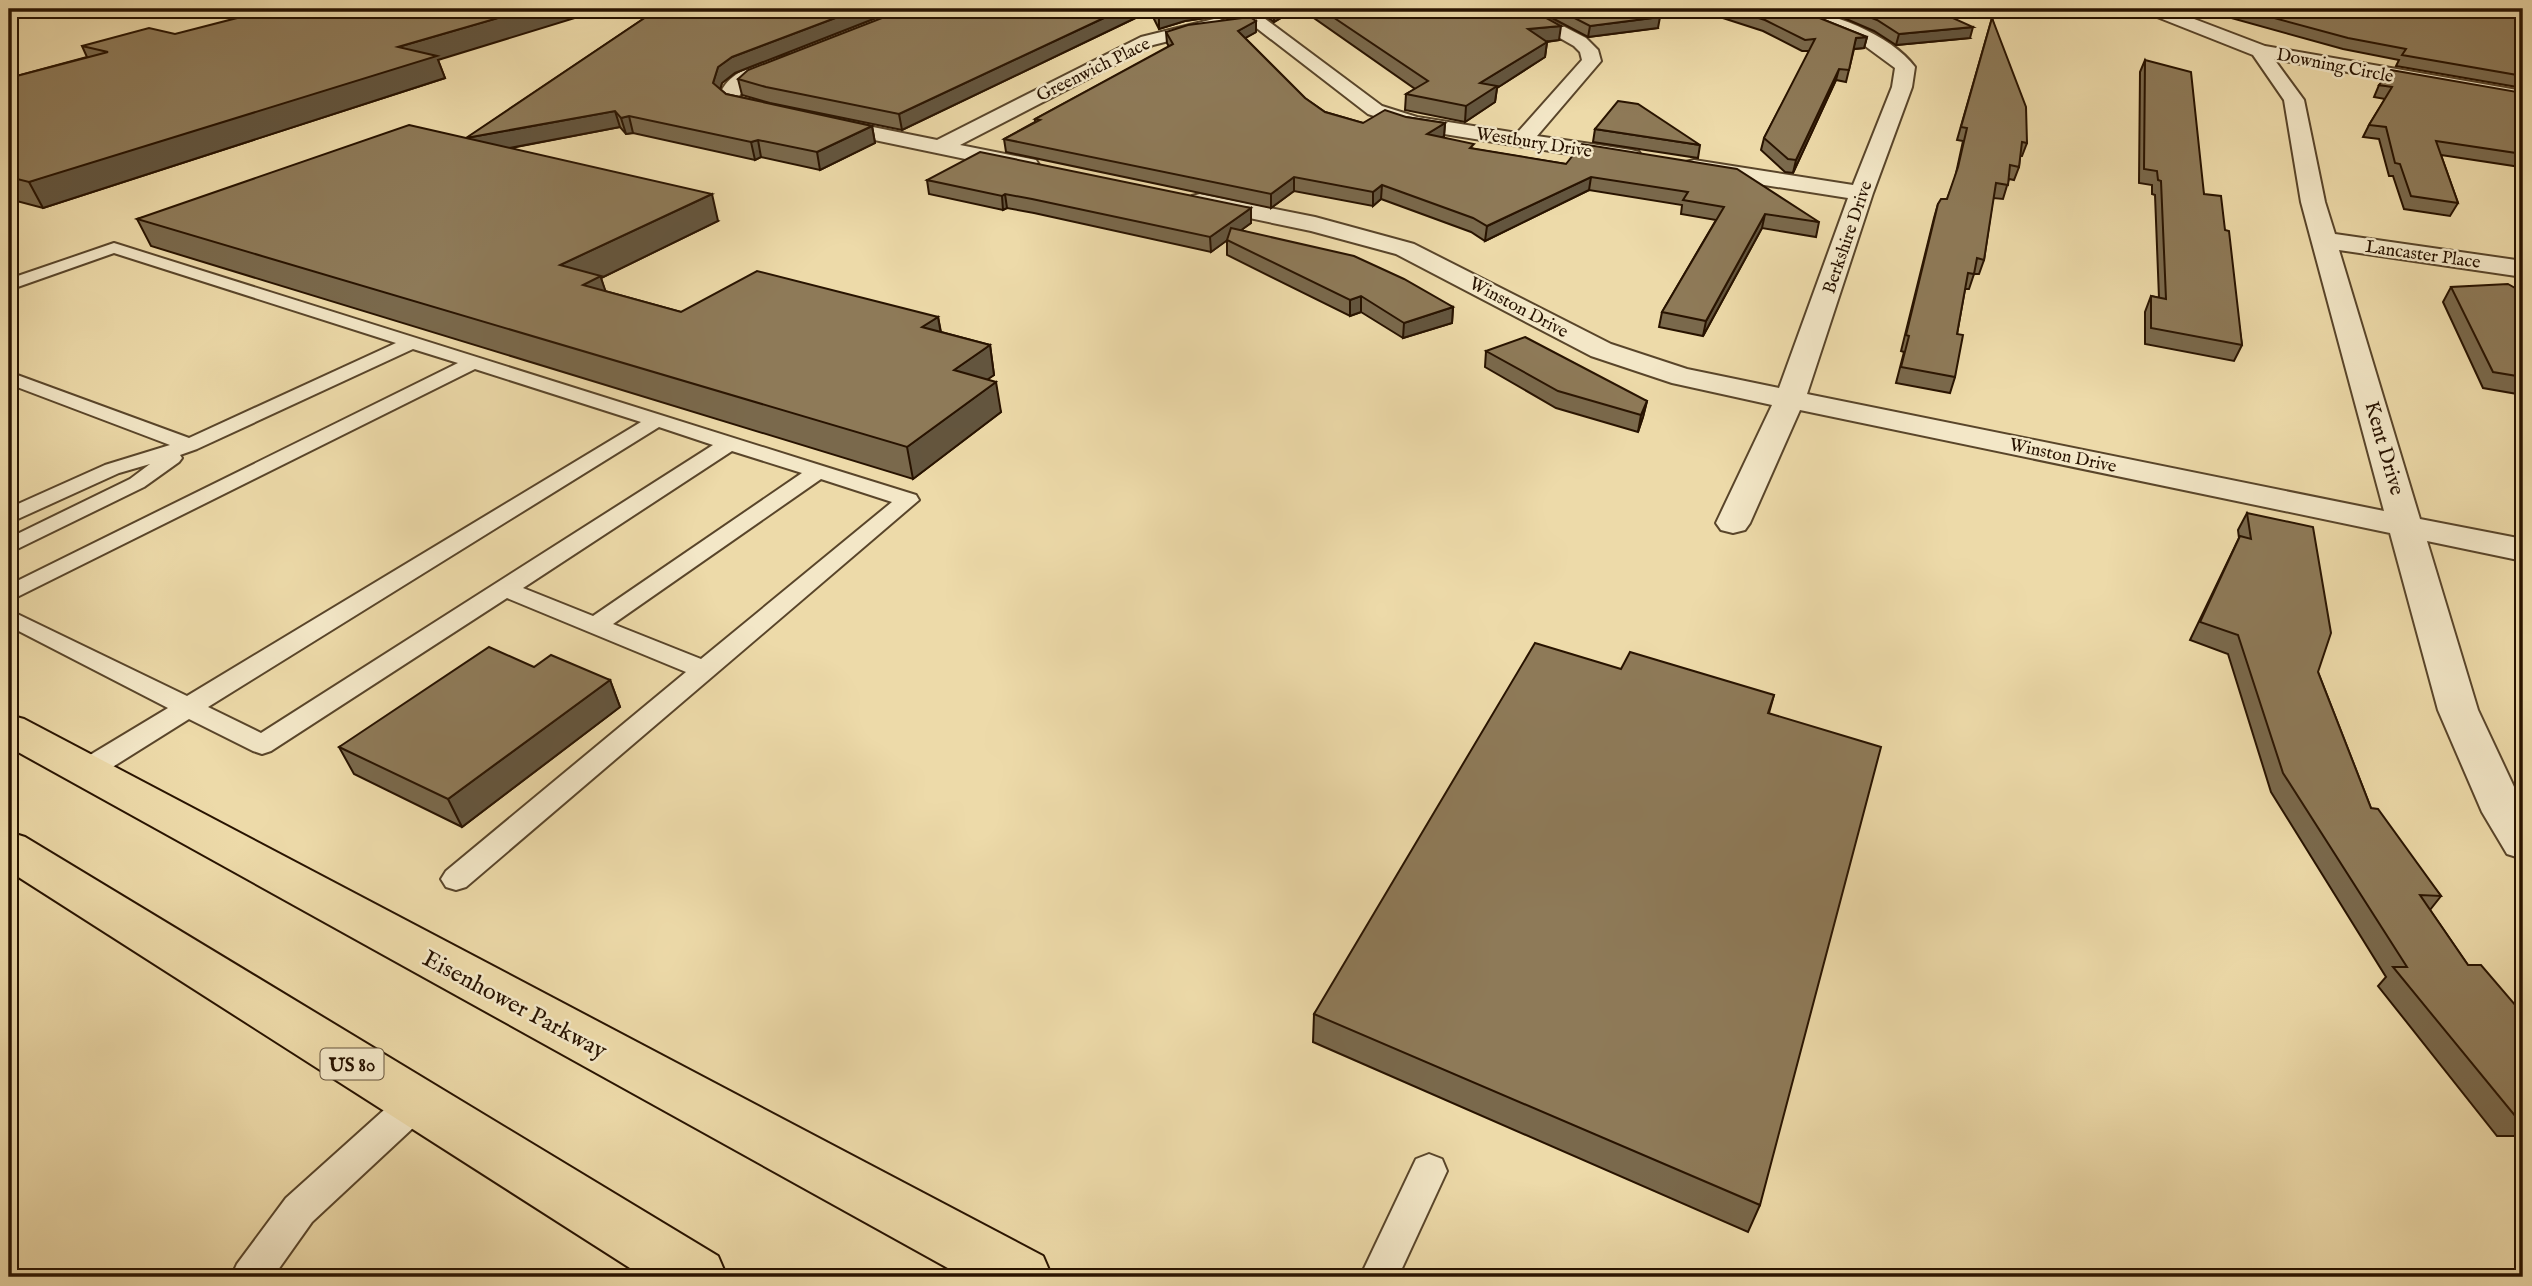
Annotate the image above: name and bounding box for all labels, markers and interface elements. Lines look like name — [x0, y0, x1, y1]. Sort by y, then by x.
street label: Greenwich Place — [1033, 33, 1154, 108]
street label: Downing Circle — [2274, 44, 2395, 89]
street label: Westbury Drive — [1474, 123, 1593, 164]
street label: Berkshire Drive — [1818, 178, 1878, 297]
street label: Lancaster Place — [2364, 236, 2482, 275]
street label: Winston Drive — [1465, 273, 1572, 344]
street label: Kent Drive — [2357, 398, 2410, 499]
street label: Winston Drive — [2007, 434, 2118, 479]
street label: Eisenhower Parkway — [417, 944, 612, 1067]
road number: US 80 — [320, 1048, 384, 1080]

